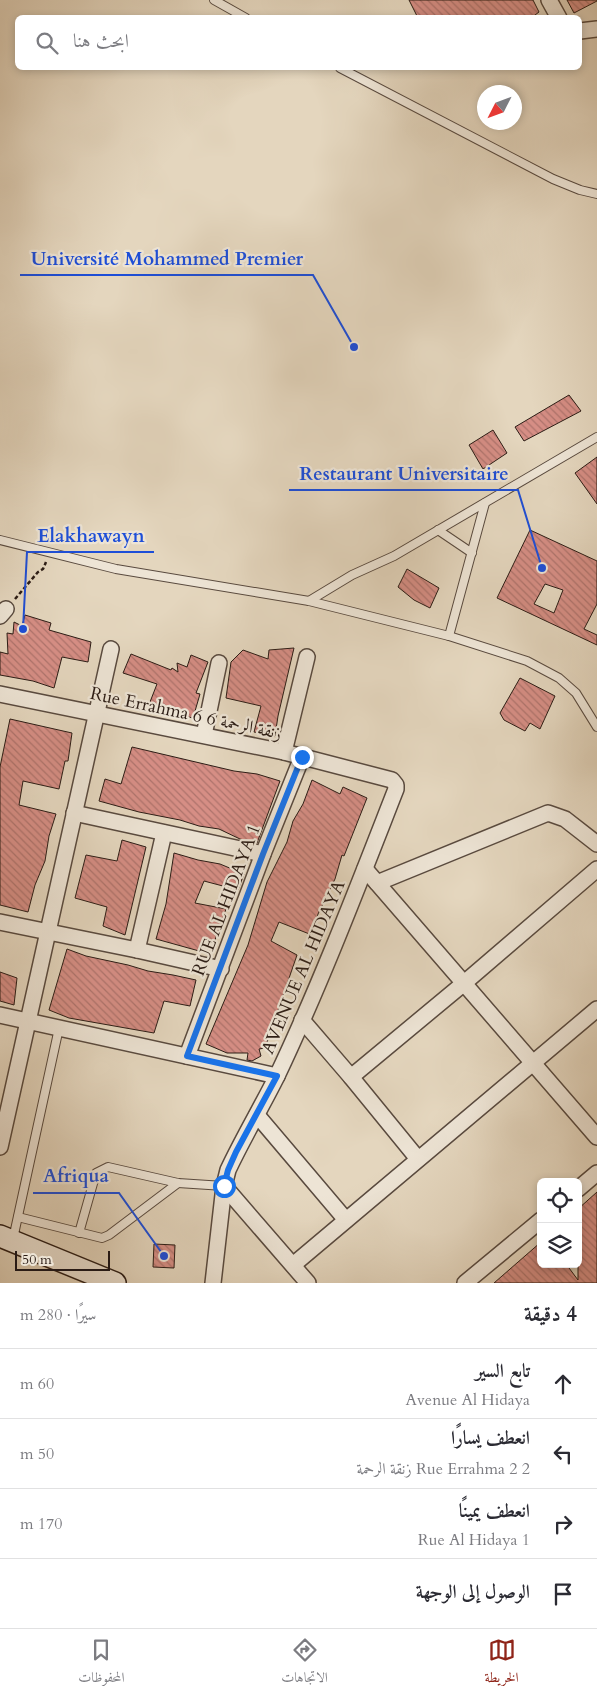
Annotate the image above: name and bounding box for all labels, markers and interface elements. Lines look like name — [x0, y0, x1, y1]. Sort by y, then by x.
search box — [15, 15, 582, 70]
text: ابحث هنا — [73, 28, 129, 54]
icon: search — [33, 29, 61, 57]
north arrow — [477, 85, 522, 130]
callout: Université Mohammed Premier — [20, 241, 313, 275]
text: Université Mohammed Premier — [31, 246, 304, 272]
callout: Restaurant Universitaire — [289, 456, 518, 490]
text: Restaurant Universitaire — [299, 461, 509, 487]
callout: Elakhawayn — [27, 518, 154, 552]
text: Elakhawayn — [37, 523, 145, 549]
street label: Rue Errahma 6 6 زنقة الرحمة — [88, 681, 284, 746]
route end — [291, 746, 314, 769]
street label: RUE AL HIDAYA 1 — [186, 821, 267, 980]
street label: AVENUE AL HIDAYA — [256, 876, 351, 1058]
callout: Afriqua — [33, 1159, 119, 1193]
text: Afriqua — [43, 1163, 110, 1189]
route start — [213, 1175, 236, 1198]
map controls — [537, 1178, 582, 1268]
button: locate — [537, 1178, 582, 1223]
button: layers — [537, 1223, 582, 1268]
scale bar — [15, 1248, 110, 1271]
text: 50 m — [22, 1250, 52, 1269]
text: 4 دقيقة — [524, 1300, 577, 1329]
text: سيرًا · 280 m — [20, 1304, 96, 1326]
text: تابع السير — [475, 1358, 530, 1384]
icon: ahead — [549, 1370, 577, 1398]
text: 60 m — [20, 1373, 54, 1395]
text: Avenue Al Hidaya — [405, 1389, 530, 1411]
text: انعطف يسارًا — [451, 1425, 530, 1451]
icon: left — [549, 1440, 577, 1468]
text: 50 m — [20, 1443, 54, 1465]
text: Rue Errahma 2 2 زنقة الرحمة — [356, 1458, 530, 1480]
text: انعطف يمينًا — [459, 1498, 530, 1524]
icon: right — [549, 1510, 577, 1538]
text: 170 m — [20, 1513, 62, 1535]
text: Rue Al Hidaya 1 — [418, 1529, 530, 1551]
text: الوصول إلى الوجهة — [416, 1579, 530, 1605]
icon: arrive — [549, 1580, 577, 1608]
tab: المحفوظات — [78, 1636, 125, 1691]
tab: الاتجاهات — [281, 1636, 328, 1691]
tab: الخريطة — [485, 1636, 519, 1691]

